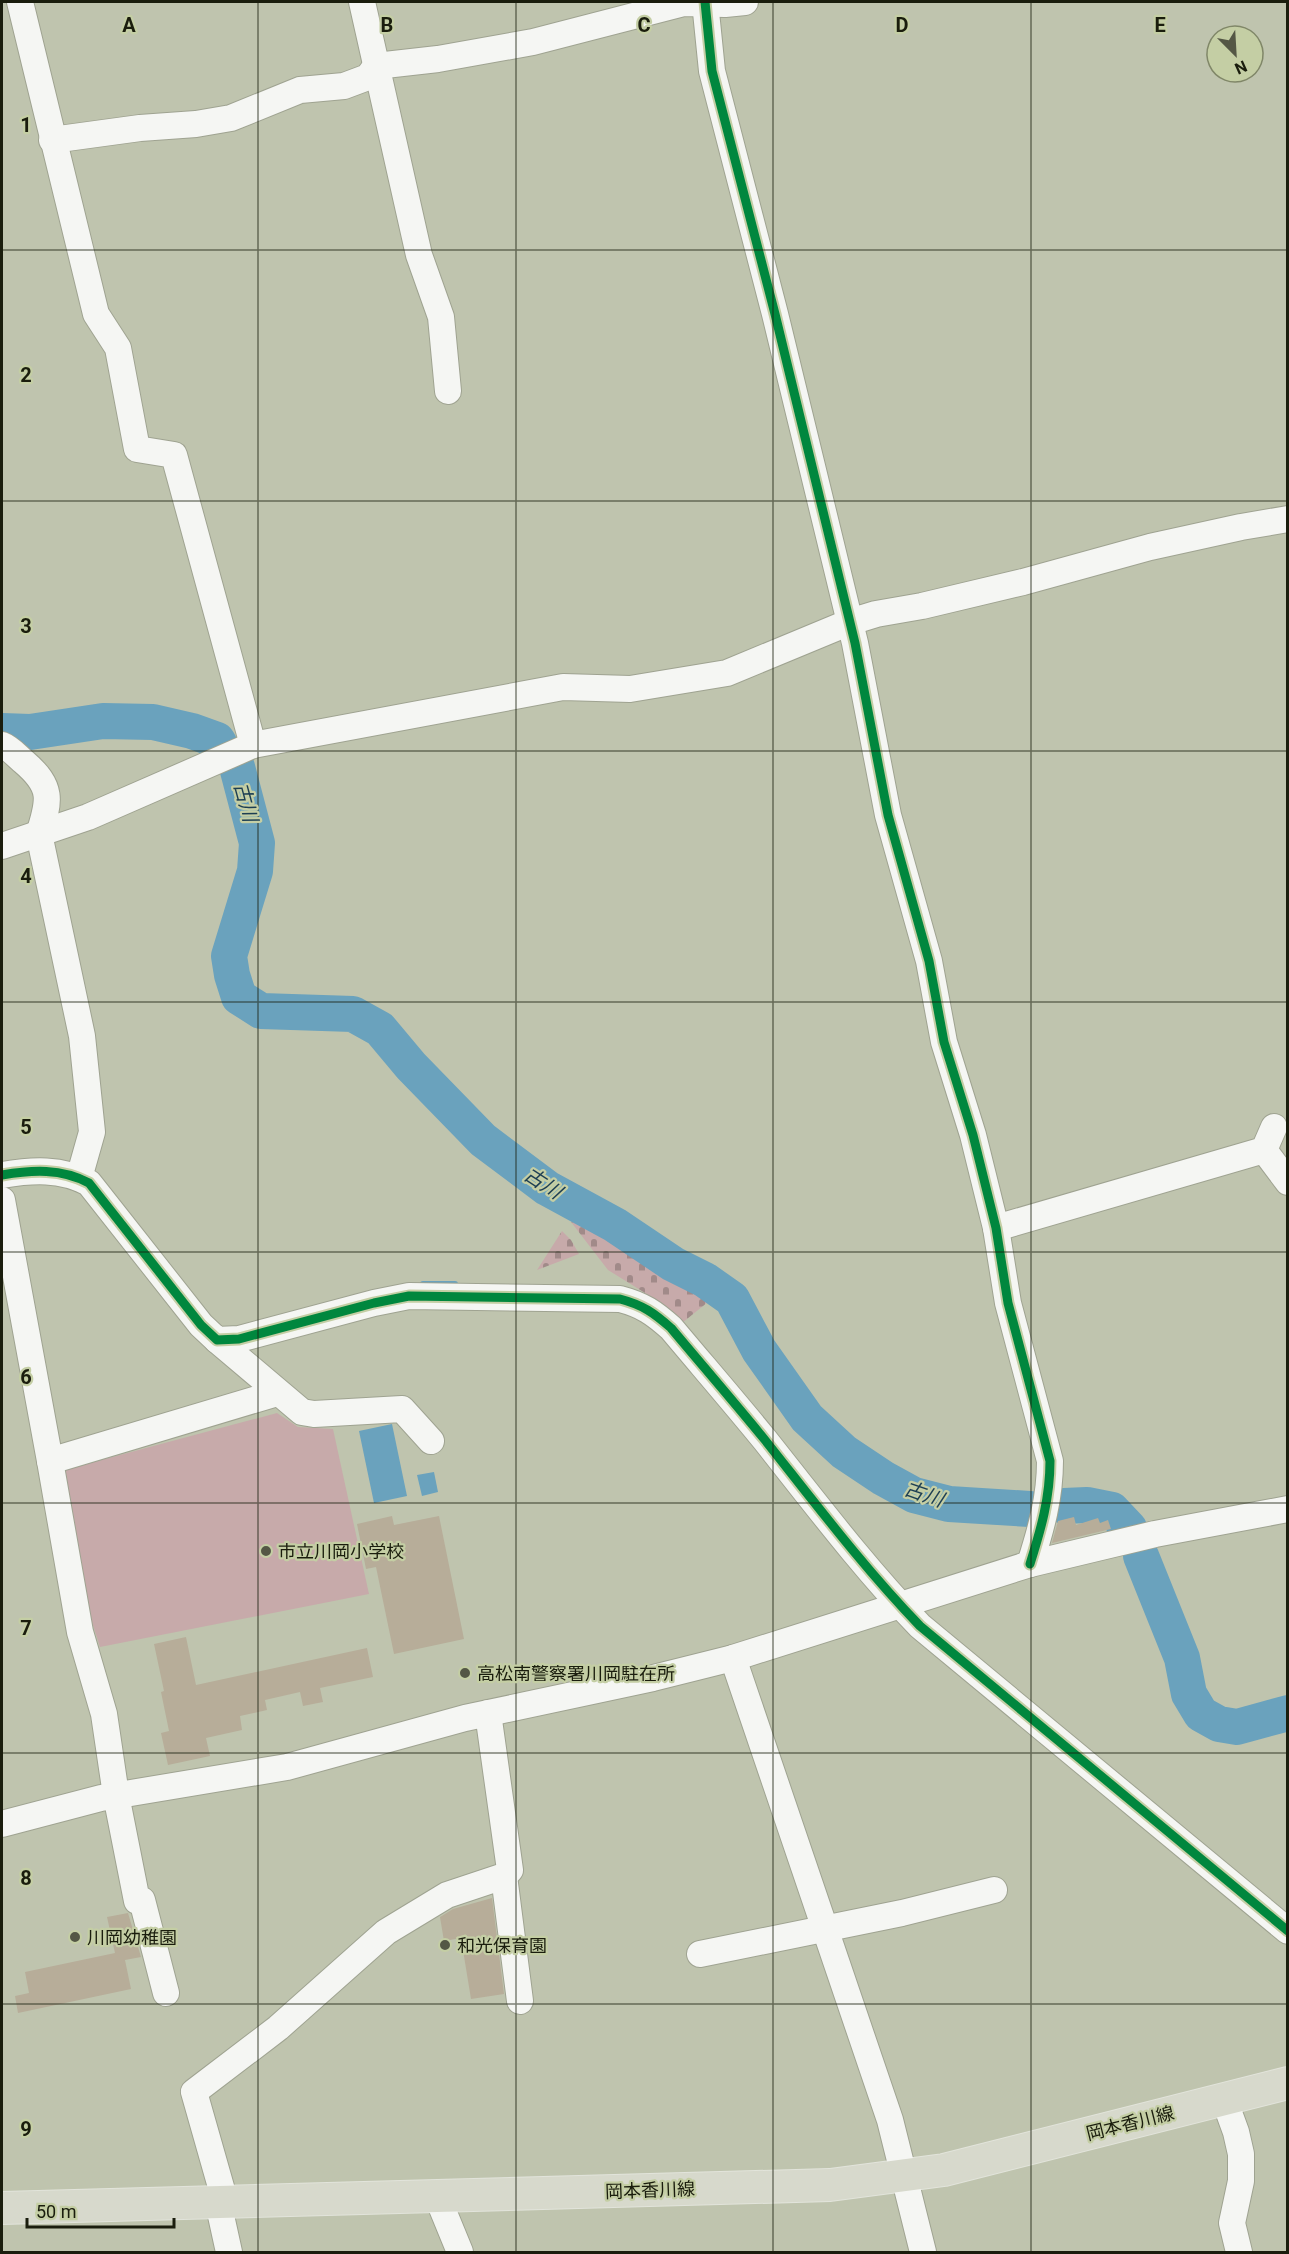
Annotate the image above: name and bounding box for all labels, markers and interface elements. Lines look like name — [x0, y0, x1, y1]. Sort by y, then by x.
text: A — [122, 13, 136, 37]
text: B — [381, 13, 393, 37]
text: C — [637, 13, 651, 37]
text: D — [896, 13, 909, 37]
text: E — [1154, 13, 1166, 37]
north arrow — [1205, 24, 1265, 84]
text: N — [1232, 56, 1250, 78]
text: 1 — [20, 113, 32, 137]
text: 2 — [20, 363, 32, 387]
text: 3 — [20, 614, 32, 638]
water label: 古川 — [229, 780, 263, 826]
text: 4 — [20, 864, 32, 888]
text: 5 — [20, 1115, 32, 1139]
water label: 古川 — [520, 1162, 568, 1205]
text: 6 — [20, 1365, 32, 1389]
water label: 古川 — [901, 1476, 949, 1513]
place label: 市立川岡小学校 — [278, 1541, 404, 1562]
marker: 市立川岡小学校 — [259, 1544, 273, 1558]
text: 7 — [20, 1616, 32, 1640]
place label: 高松南警察署川岡駐在所 — [477, 1663, 675, 1684]
marker: 高松南警察署川岡駐在所 — [458, 1666, 472, 1680]
text: 8 — [20, 1866, 32, 1890]
place label: 川岡幼稚園 — [87, 1927, 177, 1948]
marker: 川岡幼稚園 — [68, 1930, 82, 1944]
place label: 和光保育園 — [457, 1935, 547, 1956]
marker: 和光保育園 — [438, 1938, 452, 1952]
street label: 岡本香川線 — [1084, 2102, 1176, 2144]
text: 9 — [20, 2117, 32, 2141]
street label: 岡本香川線 — [605, 2178, 695, 2202]
scale bar — [27, 2191, 174, 2229]
text: 50 m — [36, 2201, 76, 2222]

